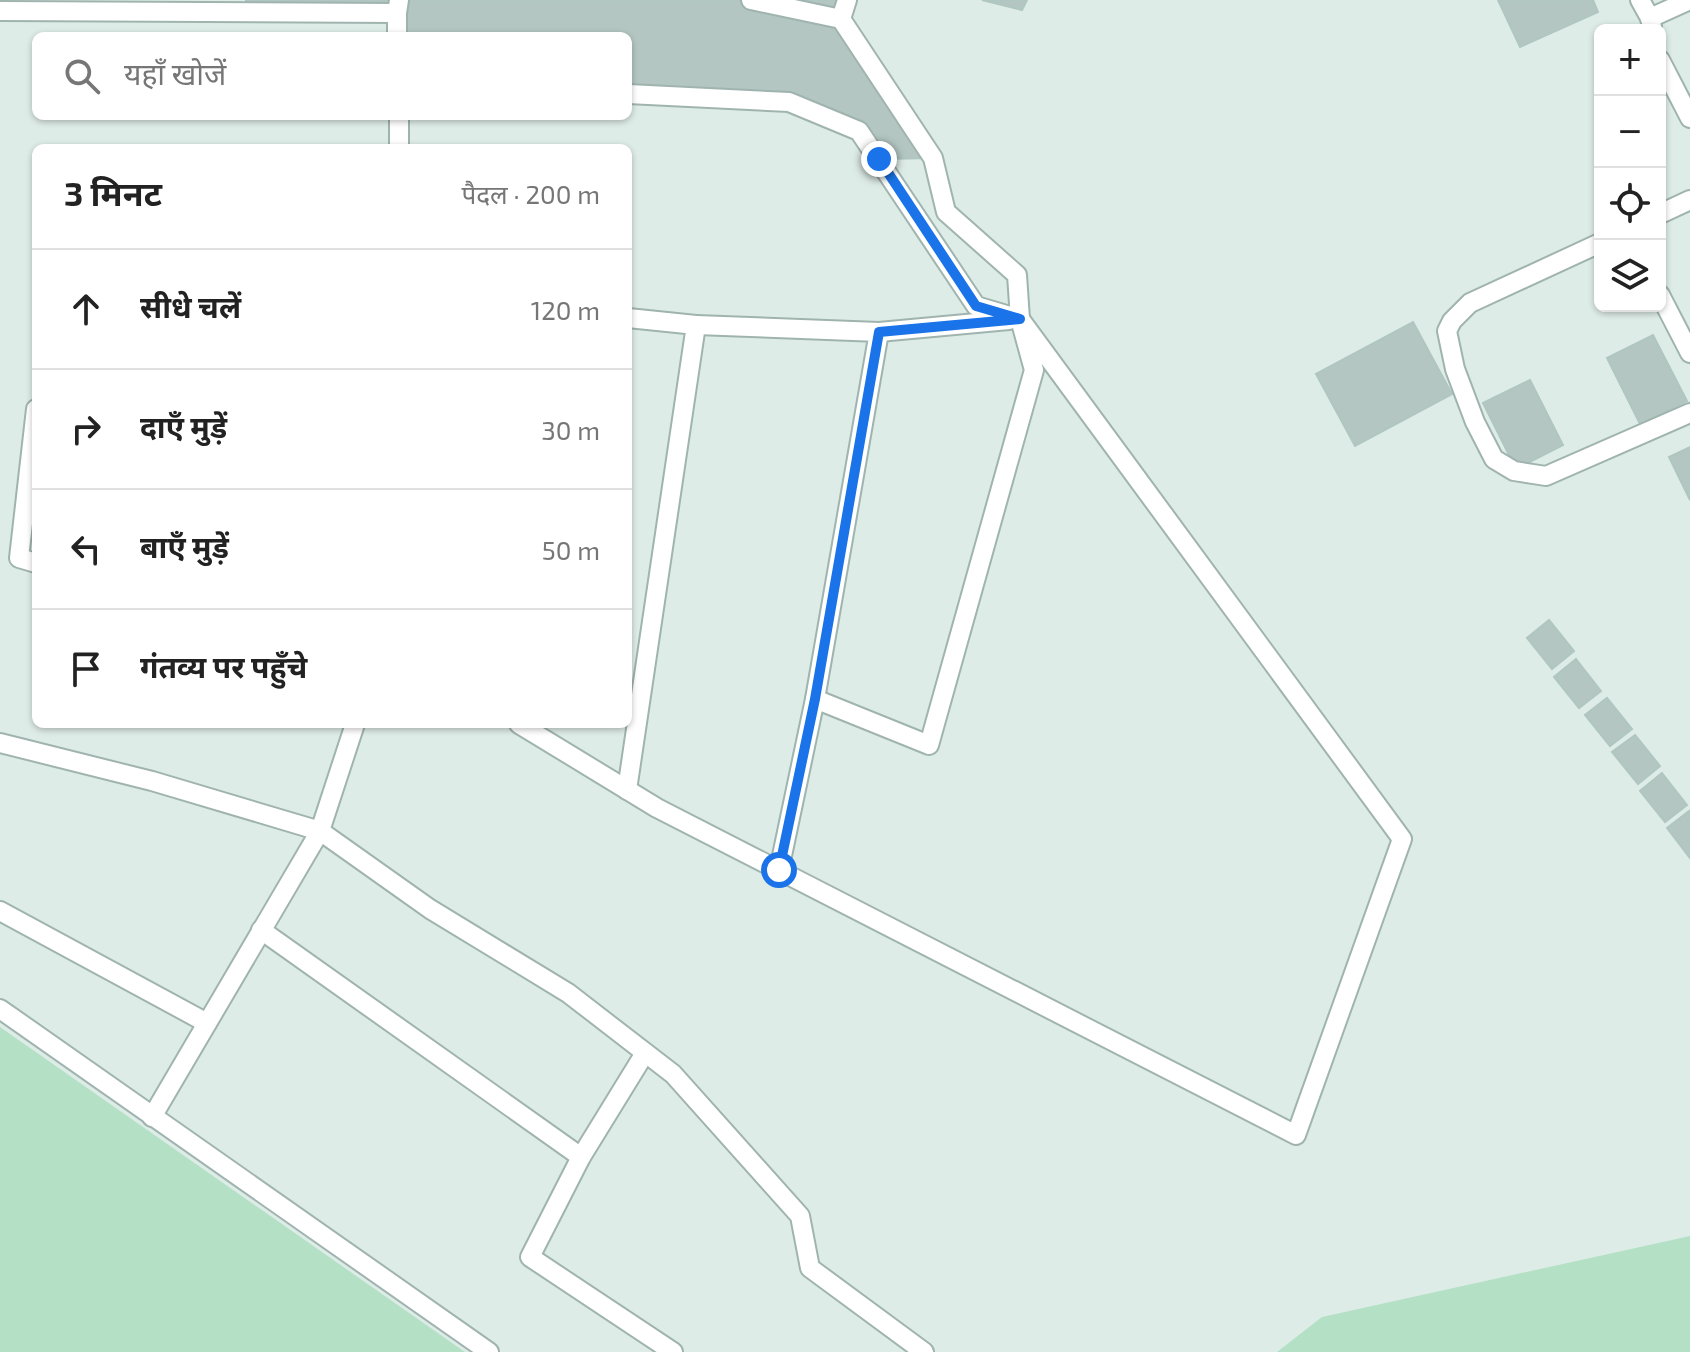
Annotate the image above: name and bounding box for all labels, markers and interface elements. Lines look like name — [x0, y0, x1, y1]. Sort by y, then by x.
map controls — [1594, 24, 1666, 312]
button: + — [1594, 24, 1666, 96]
search box — [32, 32, 632, 120]
icon: search — [60, 54, 104, 98]
text: यहाँ खोजें — [124, 55, 226, 91]
button: − — [1594, 96, 1666, 168]
route end — [861, 141, 897, 177]
button: locate — [1594, 168, 1666, 240]
text: 3 मिनट — [64, 172, 162, 213]
text: पैदल · 200 m — [462, 178, 600, 209]
button: layers — [1594, 240, 1666, 312]
icon: ahead — [64, 287, 108, 331]
text: सीधे चलें — [140, 288, 241, 324]
text: 120 m — [531, 294, 600, 325]
icon: right — [64, 407, 108, 451]
text: दाएँ मुड़ें — [140, 408, 227, 444]
text: 30 m — [541, 414, 600, 445]
icon: left — [64, 527, 108, 571]
text: बाएँ मुड़ें — [140, 528, 229, 564]
text: 50 m — [542, 534, 600, 565]
icon: arrive — [64, 647, 108, 691]
text: गंतव्य पर पहुँचे — [140, 648, 307, 684]
route start — [761, 852, 797, 888]

